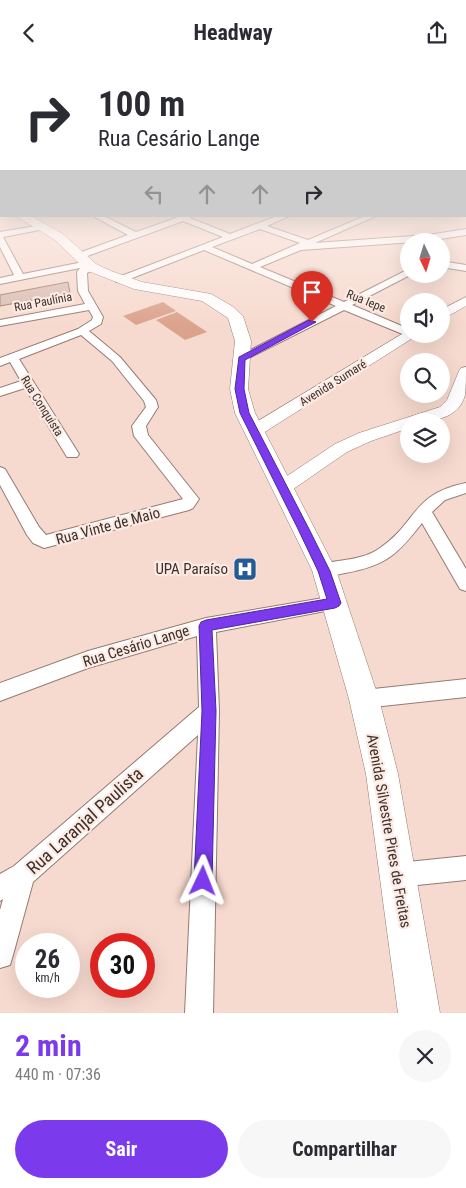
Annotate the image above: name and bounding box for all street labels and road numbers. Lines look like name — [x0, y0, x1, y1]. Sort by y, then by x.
street label: Rua Iepe — [344, 287, 388, 315]
street label: Rua Paulínia — [13, 289, 73, 314]
street label: Avenida Sumaré — [297, 357, 369, 409]
street label: Rua Conquista — [18, 373, 66, 439]
street label: Rua Vinte de Maio — [54, 503, 162, 549]
street label: Rua Cesário Lange — [81, 621, 191, 671]
street label: Avenida Silvestre Pires de Freitas — [363, 733, 415, 929]
street label: Rua Laranjal Paulista — [22, 763, 147, 878]

